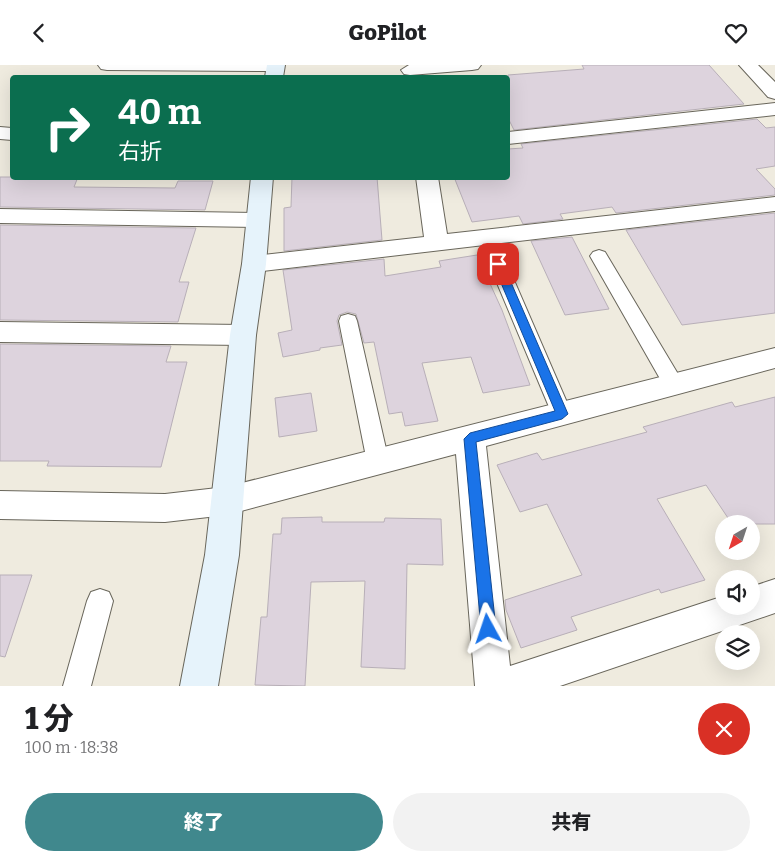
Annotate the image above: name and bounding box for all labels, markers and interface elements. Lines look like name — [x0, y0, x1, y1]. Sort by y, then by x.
icon: back — [25, 19, 53, 47]
text: GoPilot — [349, 19, 426, 46]
icon: heart — [722, 19, 750, 47]
text: 40 m — [118, 91, 201, 133]
icon: right — [35, 95, 100, 160]
text: 右折 — [118, 138, 162, 165]
pin — [477, 243, 519, 285]
icon: arrive — [484, 250, 512, 278]
north arrow — [715, 515, 760, 560]
map controls — [715, 515, 760, 670]
button: sound — [715, 570, 760, 615]
position arrow — [461, 602, 513, 654]
button: layers — [715, 625, 760, 670]
text: 1 分 — [25, 701, 73, 737]
button: close — [698, 703, 750, 755]
text: 100 m · 18:38 — [25, 738, 118, 757]
button: 終了 — [25, 793, 383, 851]
button: 共有 — [393, 793, 750, 851]

